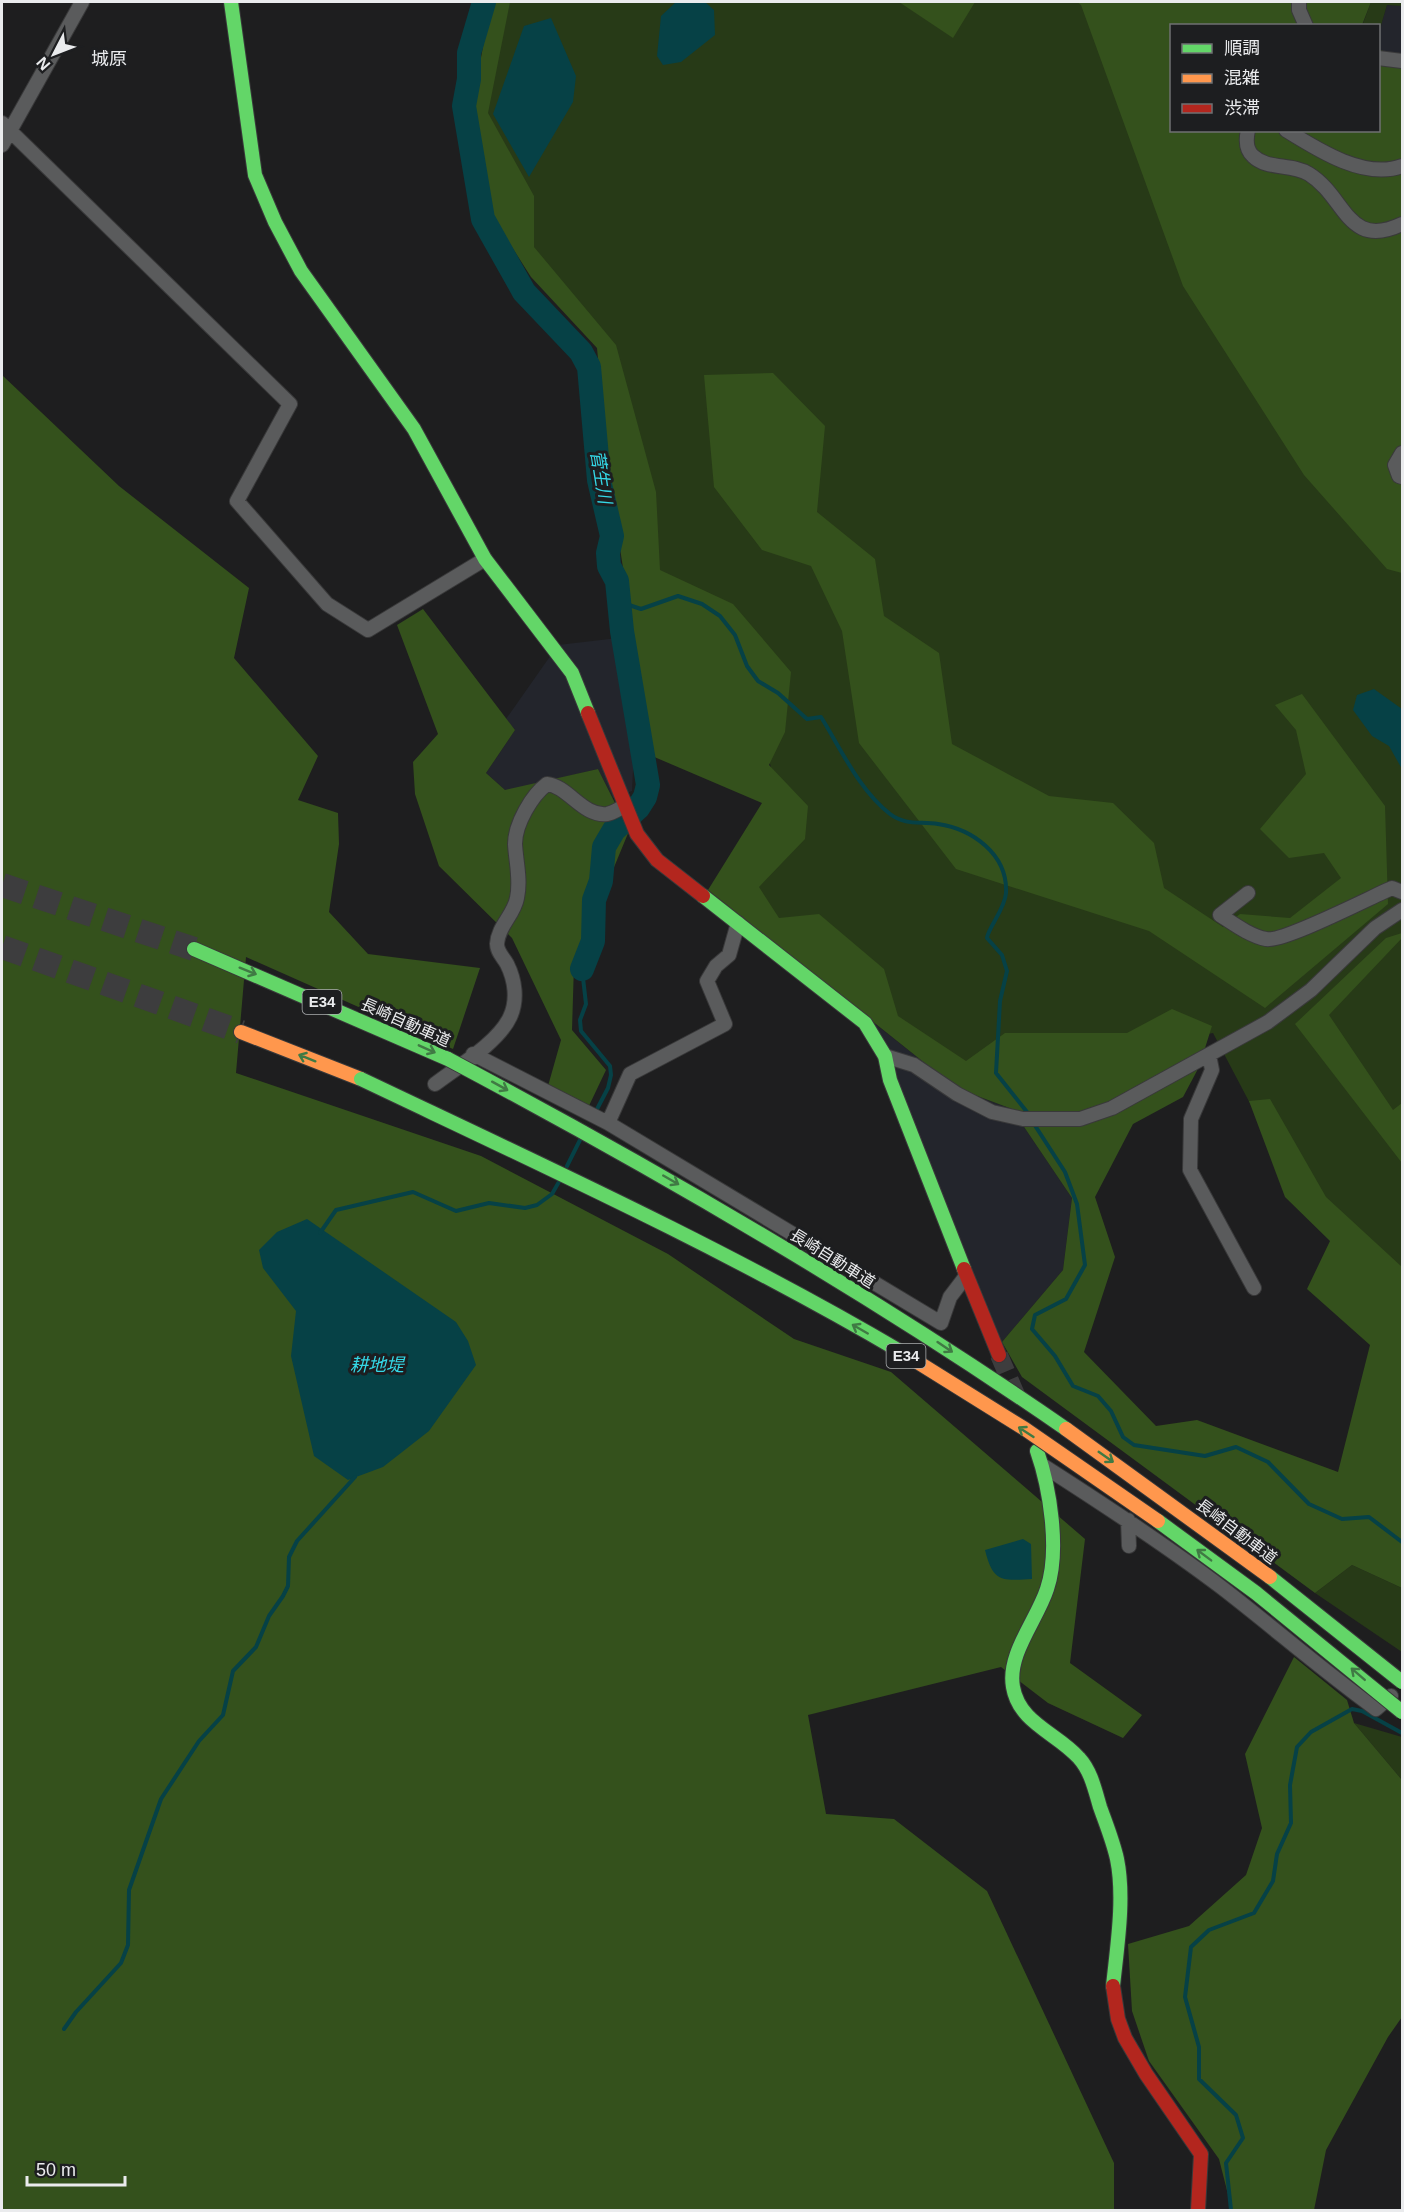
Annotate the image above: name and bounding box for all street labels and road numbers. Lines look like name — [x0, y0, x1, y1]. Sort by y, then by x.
road number: E34 — [302, 990, 342, 1014]
street label: 長崎自動車道 — [358, 995, 453, 1050]
street label: 長崎自動車道 — [788, 1226, 878, 1291]
road number: E34 — [886, 1344, 926, 1368]
street label: 長崎自動車道 — [1193, 1496, 1280, 1567]

